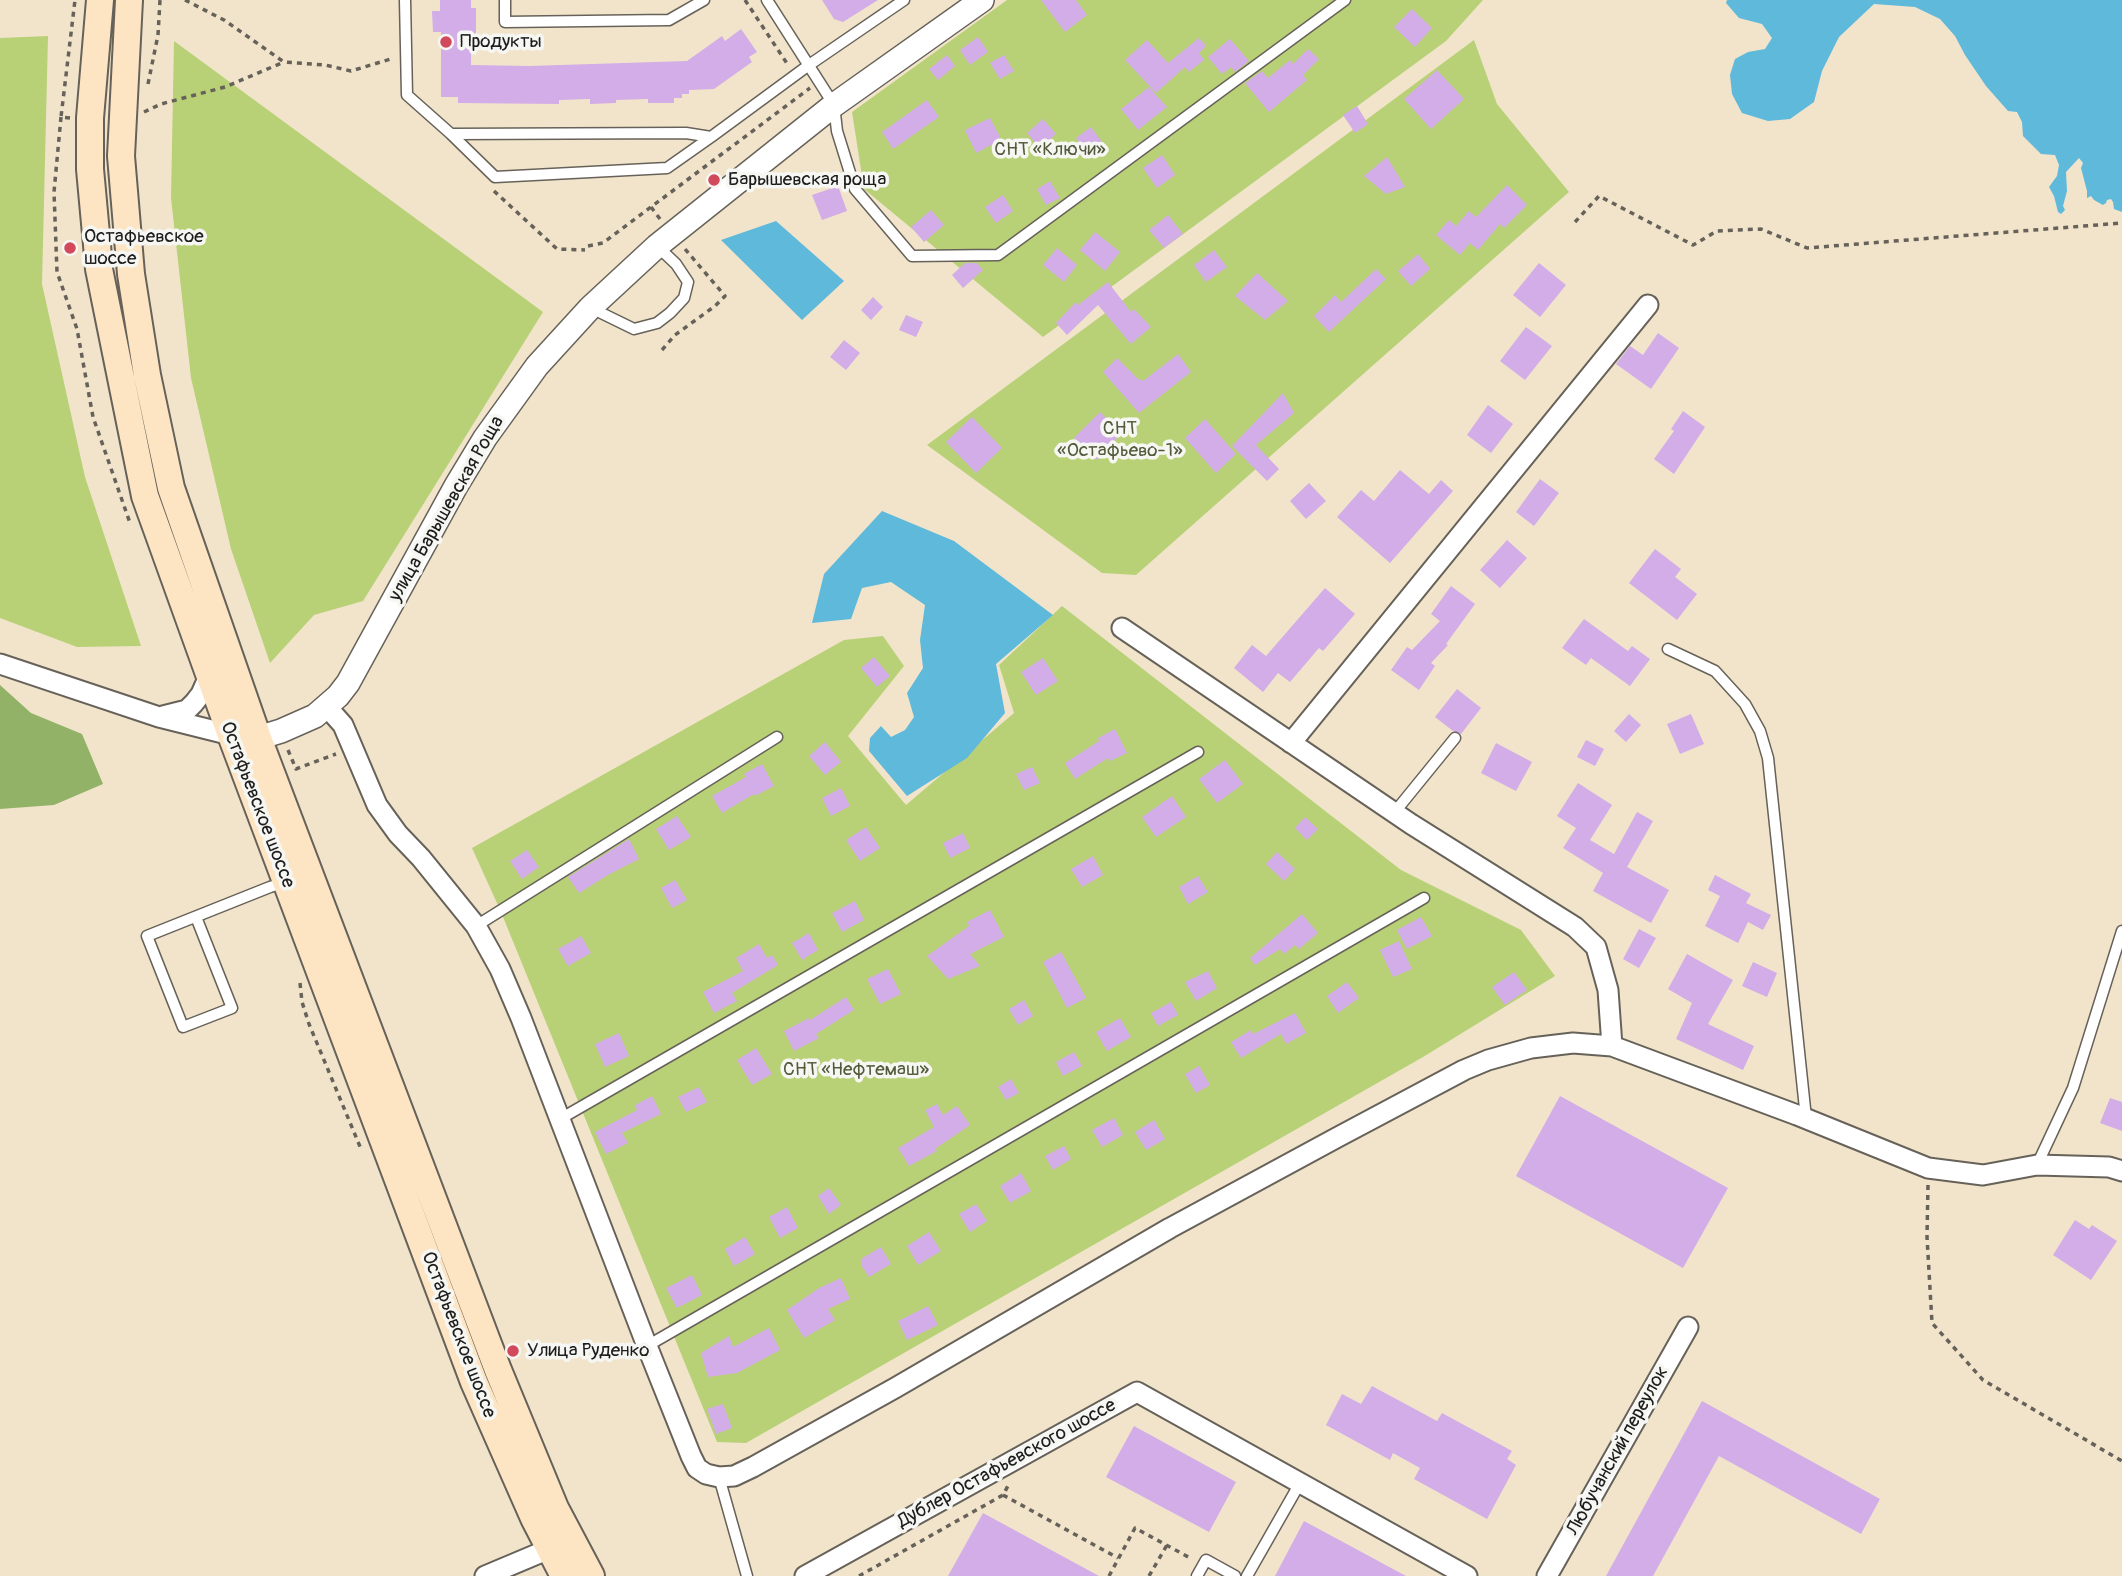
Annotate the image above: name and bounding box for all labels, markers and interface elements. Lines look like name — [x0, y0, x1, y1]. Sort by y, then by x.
place label: Продукты — [460, 31, 542, 53]
marker: Продукты — [438, 34, 454, 50]
park label: СНТ «Ключи» — [994, 139, 1106, 161]
place label: Барышевская роща — [728, 169, 886, 191]
marker: Барышевская роща — [706, 172, 722, 188]
place label: Остафьевское шоссе — [84, 226, 204, 270]
marker: Остафьевское шоссе — [62, 240, 78, 256]
street label: улица Барышевская Роща — [385, 412, 509, 606]
park label: СНТ «Остафьево-1» — [1057, 418, 1183, 462]
street label: Остафьевское шоссе — [215, 719, 299, 891]
park label: СНТ «Нефтемаш» — [783, 1059, 929, 1081]
street label: Остафьевское шоссе — [416, 1249, 500, 1421]
place label: Улица Руденко — [527, 1340, 650, 1362]
marker: Улица Руденко — [505, 1343, 521, 1359]
street label: Любучанский переулок — [1562, 1362, 1674, 1540]
street label: Дублер Остафьевского шоссе — [894, 1394, 1120, 1534]

